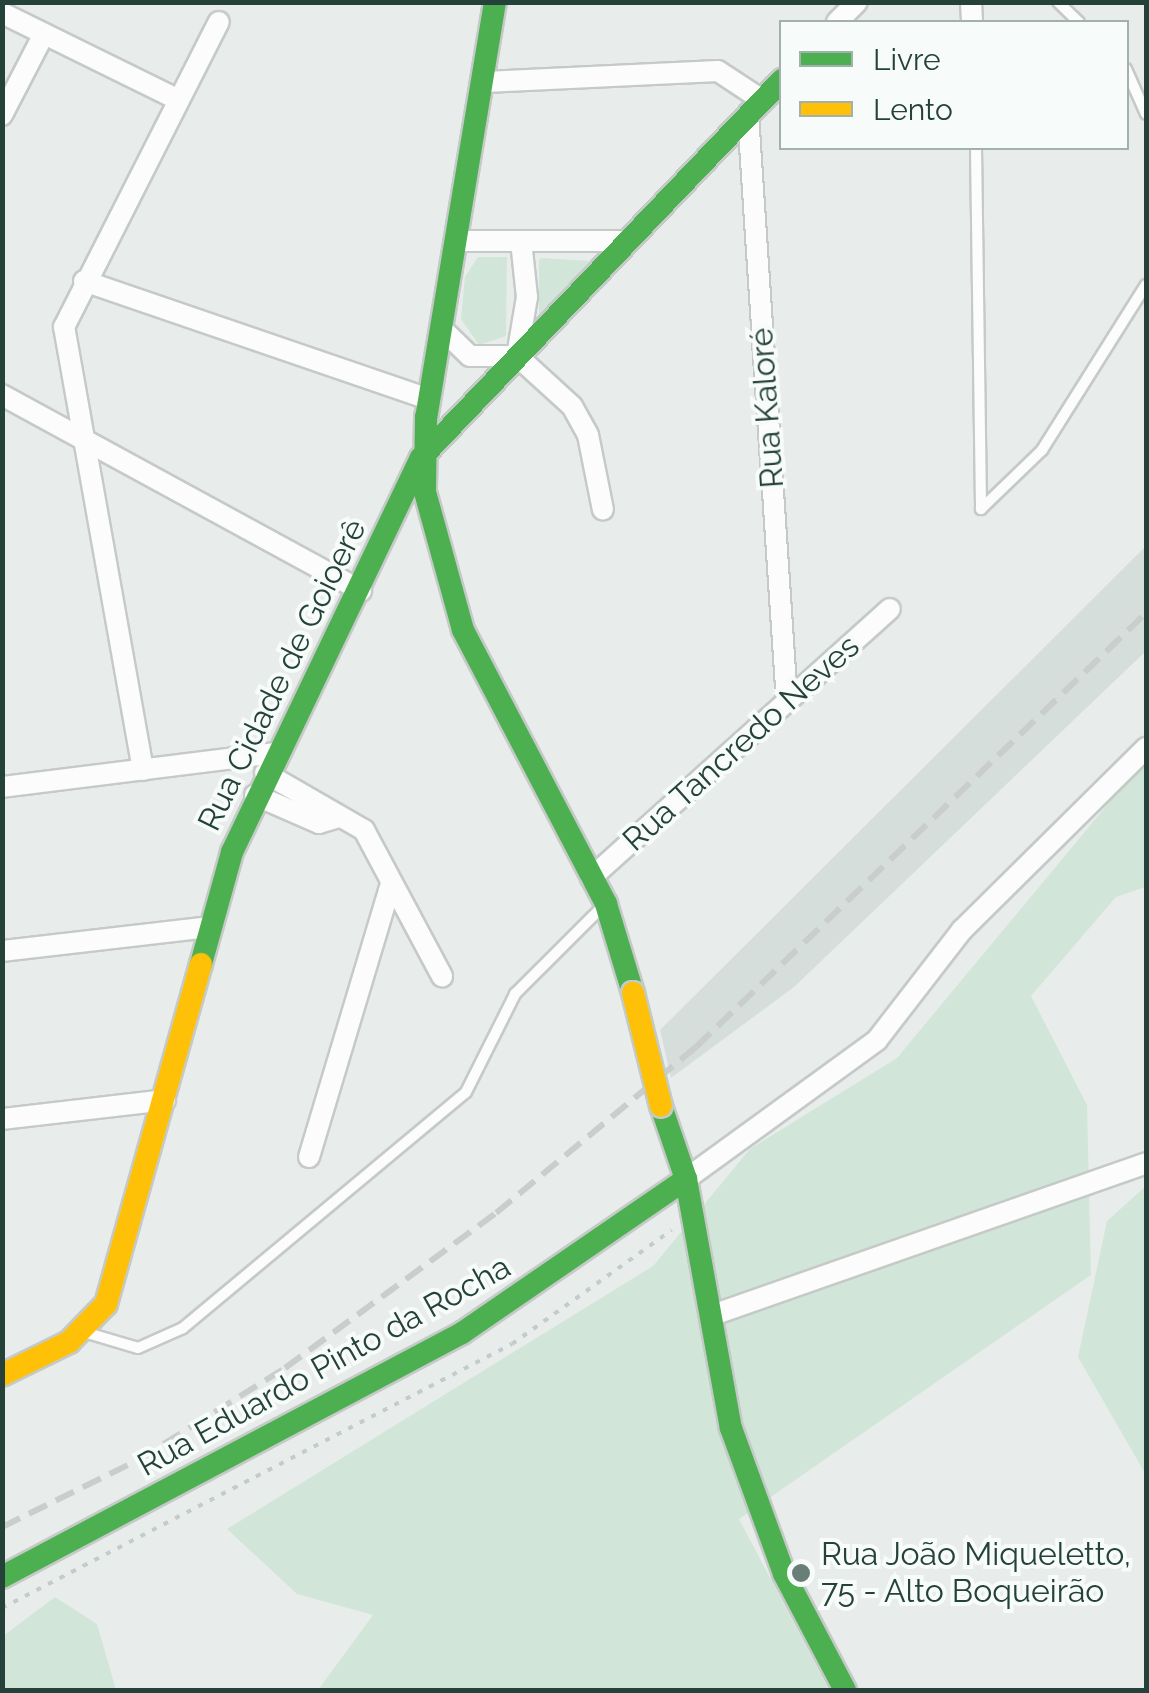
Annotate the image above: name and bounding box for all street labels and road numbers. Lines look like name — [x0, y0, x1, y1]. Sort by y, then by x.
street label: Rua Kaloré — [742, 327, 792, 489]
street label: Rua Cidade de Goioerê — [190, 513, 374, 837]
street label: Rua Tancredo Neves — [615, 627, 867, 859]
street label: Rua Eduardo Pinto da Rocha — [131, 1247, 517, 1485]

